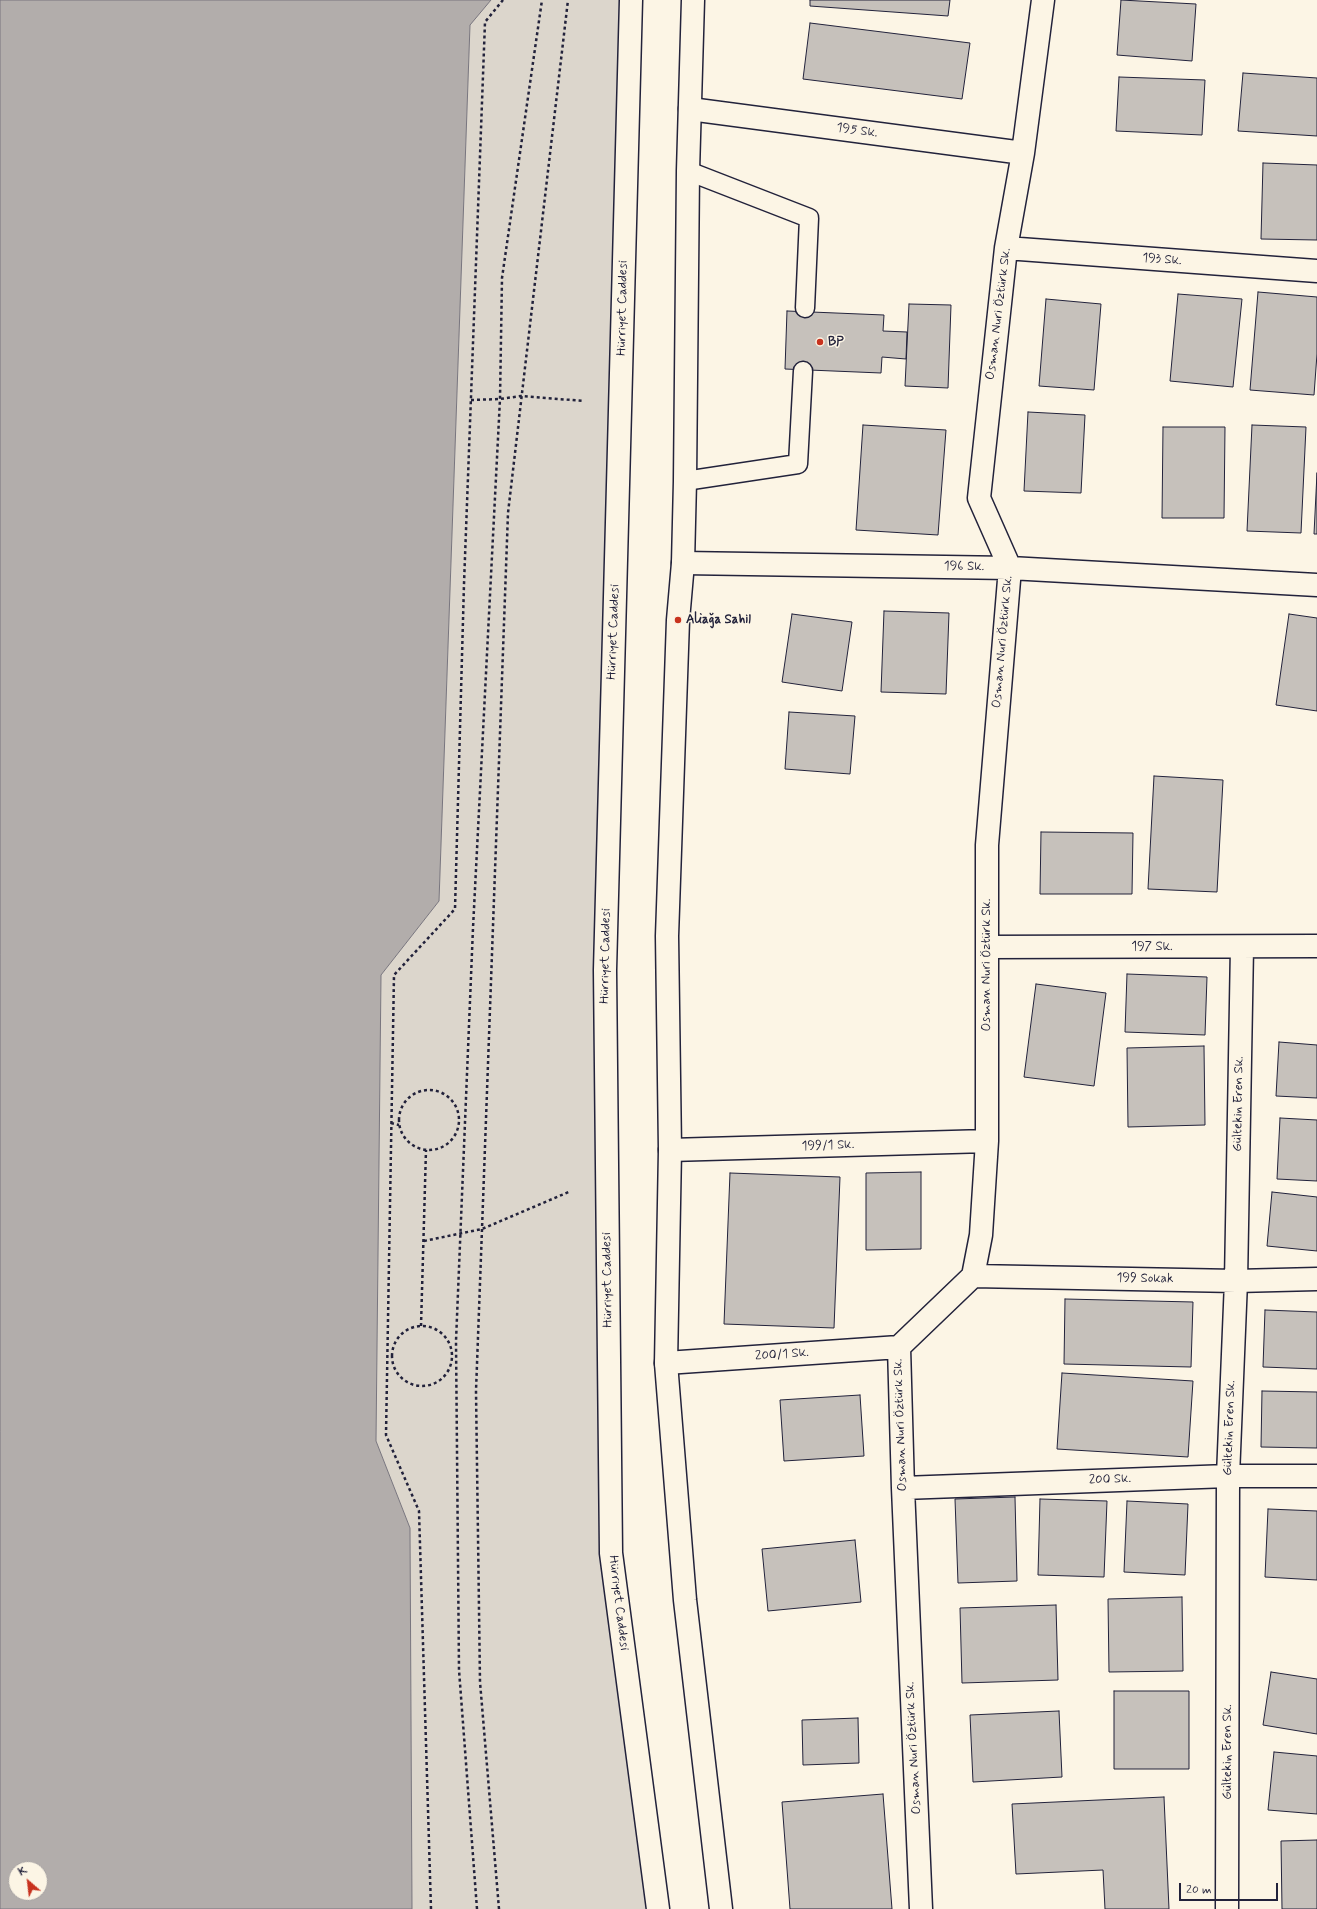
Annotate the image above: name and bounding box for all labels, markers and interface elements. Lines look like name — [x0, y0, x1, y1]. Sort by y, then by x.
street label: 195 Sk. — [835, 120, 879, 142]
street label: Osman Nuri Öztürk Sk. — [983, 247, 1015, 381]
street label: 193 Sk. — [1142, 251, 1182, 269]
street label: Hürriyet Caddesi — [614, 260, 632, 356]
place label: BP — [828, 334, 844, 350]
marker: BP — [815, 337, 825, 347]
street label: 196 Sk. — [944, 559, 984, 575]
street label: Osman Nuri Öztürk Sk. — [989, 575, 1017, 709]
street label: Hürriyet Caddesi — [605, 584, 623, 680]
place label: Aliağa Sahil — [686, 612, 751, 628]
marker: Aliağa Sahil — [673, 615, 683, 625]
street label: Osman Nuri Öztürk Sk. — [979, 899, 995, 1031]
street label: Hürriyet Caddesi — [597, 908, 615, 1004]
street label: 197 Sk. — [1131, 939, 1173, 955]
street label: Gültekin Eren Sk. — [1230, 1056, 1248, 1152]
street label: 199/1 Sk. — [801, 1137, 855, 1155]
street label: Hürriyet Caddesi — [599, 1232, 617, 1328]
street label: 199 Sokak — [1116, 1271, 1174, 1287]
street label: 200/1 Sk. — [755, 1345, 809, 1365]
street label: Osman Nuri Öztürk Sk. — [891, 1358, 911, 1492]
street label: Gültekin Eren Sk. — [1221, 1380, 1239, 1476]
street label: 200 Sk. — [1089, 1471, 1131, 1489]
street label: Hürriyet Caddesi — [604, 1555, 632, 1651]
street label: Osman Nuri Öztürk Sk. — [903, 1681, 925, 1815]
street label: Gültekin Eren Sk. — [1220, 1704, 1236, 1800]
north arrow — [8, 1861, 48, 1901]
text: K — [16, 1863, 30, 1879]
scale bar — [1181, 1875, 1280, 1901]
text: 20 m — [1186, 1882, 1212, 1898]

